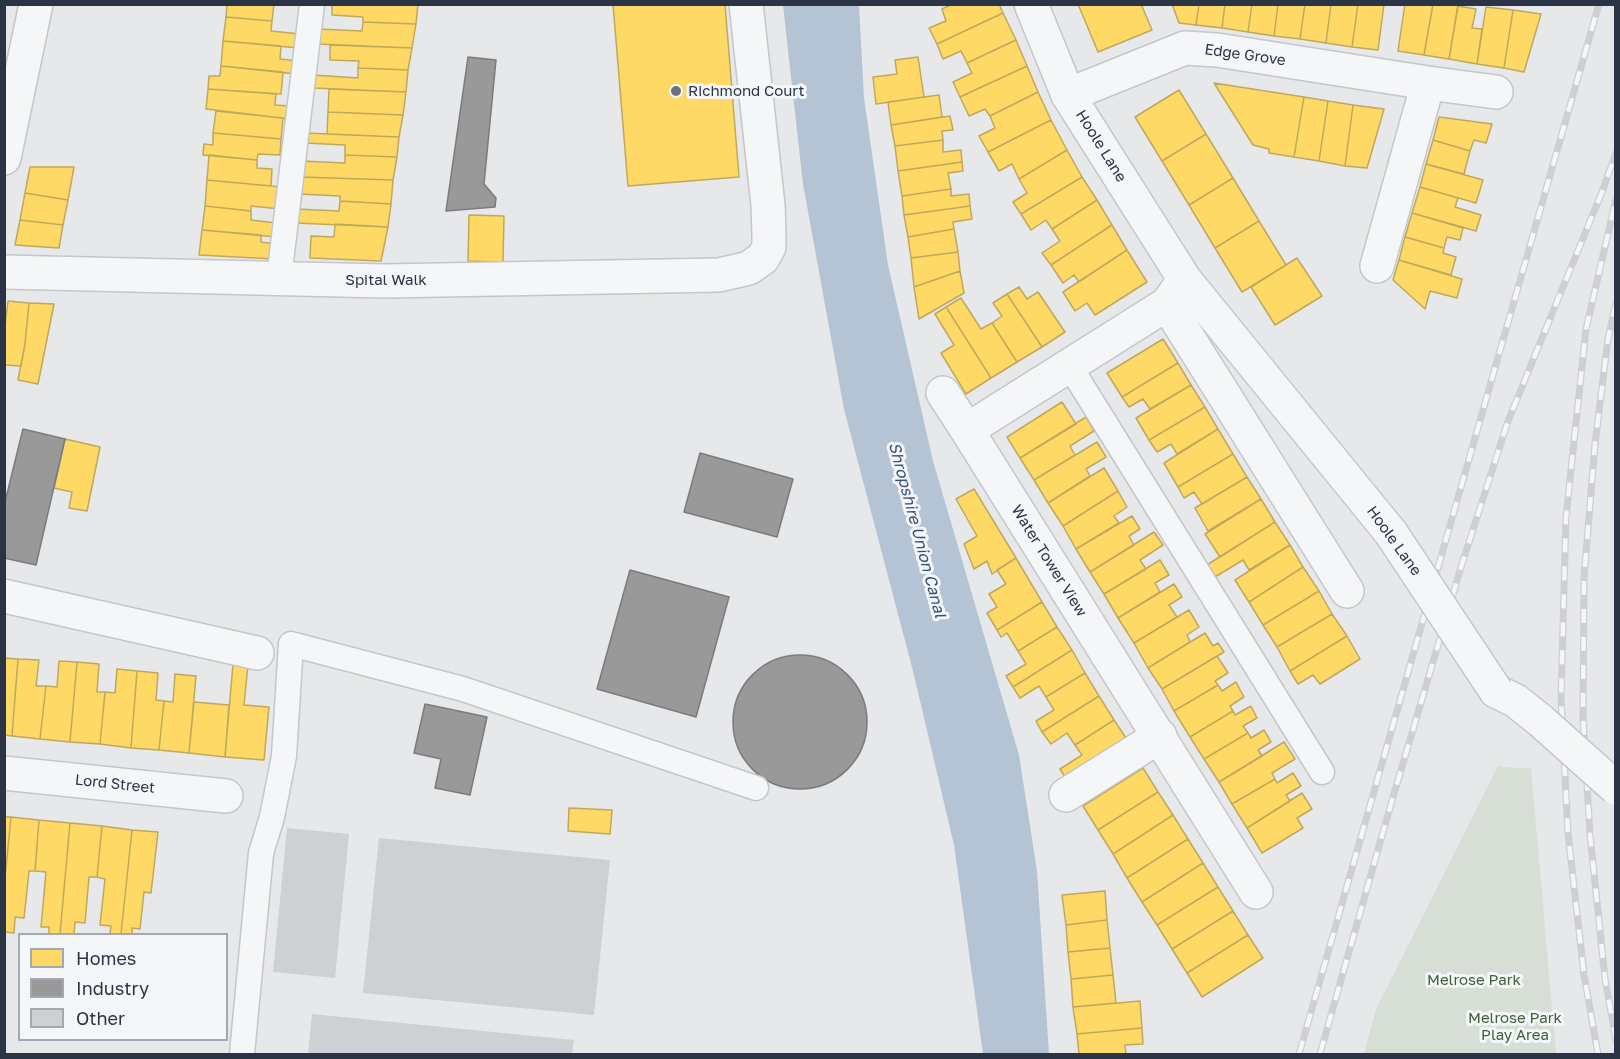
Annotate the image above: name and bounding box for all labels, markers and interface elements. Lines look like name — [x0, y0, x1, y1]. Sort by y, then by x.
street label: Edge Grove — [1203, 40, 1287, 70]
place label: Richmond Court — [688, 82, 805, 100]
marker: Richmond Court — [669, 84, 683, 98]
street label: Hoole Lane — [1072, 107, 1130, 185]
street label: Spital Walk — [345, 271, 427, 289]
water label: Shropshire Union Canal — [884, 440, 950, 620]
street label: Water Tower View — [1007, 502, 1091, 620]
street label: Hoole Lane — [1363, 503, 1425, 579]
street label: Lord Street — [74, 771, 156, 797]
legend — [18, 933, 228, 1041]
text: Homes — [76, 947, 136, 969]
park label: Melrose Park — [1427, 971, 1521, 989]
text: Industry — [76, 977, 149, 999]
text: Other — [76, 1007, 125, 1029]
park label: Melrose Park Play Area — [1468, 1009, 1562, 1044]

